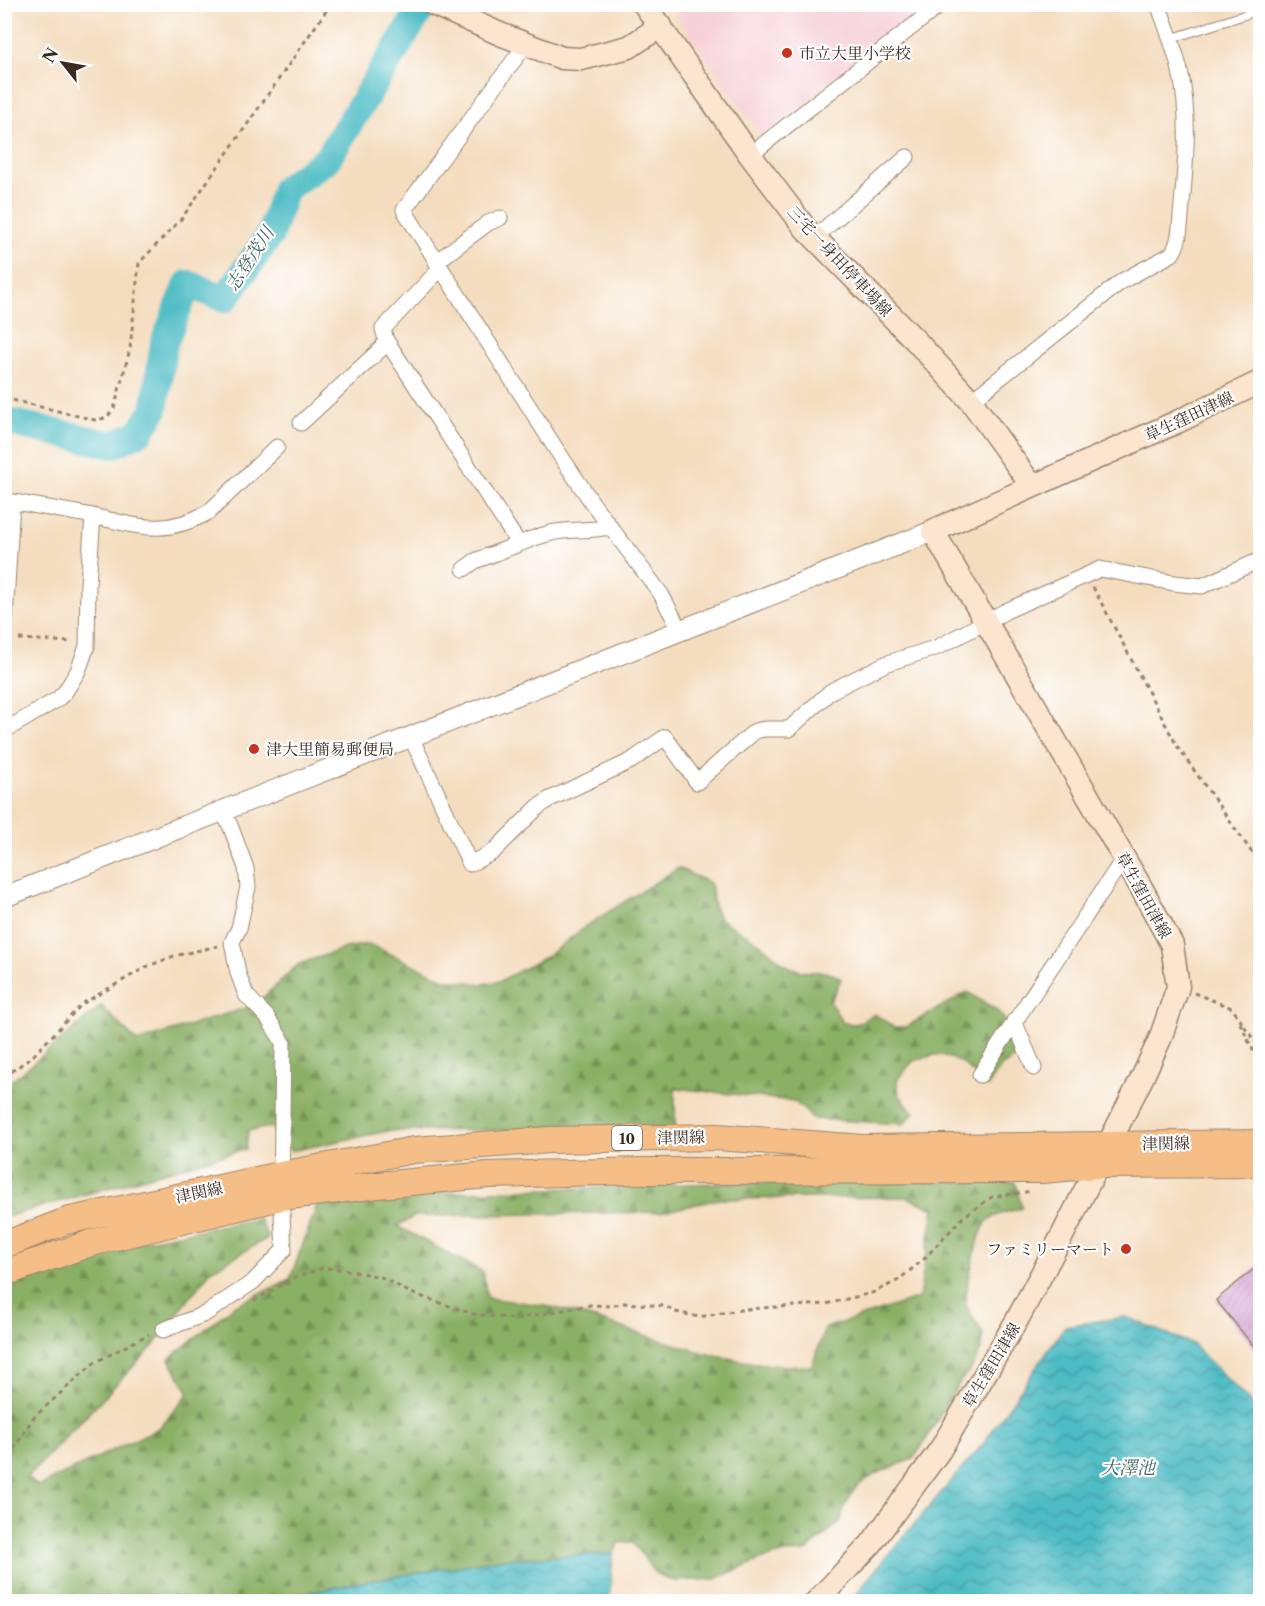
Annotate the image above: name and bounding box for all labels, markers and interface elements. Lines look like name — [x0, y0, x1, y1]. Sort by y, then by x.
north arrow — [33, 33, 93, 93]
place label: 市立大里小学校 — [799, 43, 911, 63]
text: N — [38, 44, 62, 66]
marker: 市立大里小学校 — [780, 46, 794, 60]
street label: 三宅一身田停車場線 — [784, 202, 896, 320]
water label: 志登茂川 — [221, 221, 280, 295]
street label: 草生窪田津線 — [1141, 387, 1237, 445]
place label: 津大里簡易郵便局 — [266, 739, 394, 759]
marker: 津大里簡易郵便局 — [247, 742, 261, 756]
street label: 草生窪田津線 — [1112, 848, 1176, 942]
road number: 10 — [612, 1126, 642, 1150]
street label: 津関線 — [657, 1127, 705, 1147]
street label: 津関線 — [1142, 1133, 1190, 1153]
street label: 津関線 — [173, 1177, 225, 1207]
place label: ファミリーマート — [986, 1239, 1114, 1259]
marker: ファミリーマート — [1119, 1242, 1133, 1256]
street label: 草生窪田津線 — [958, 1319, 1024, 1411]
water label: 大澤池 — [1101, 1457, 1157, 1479]

